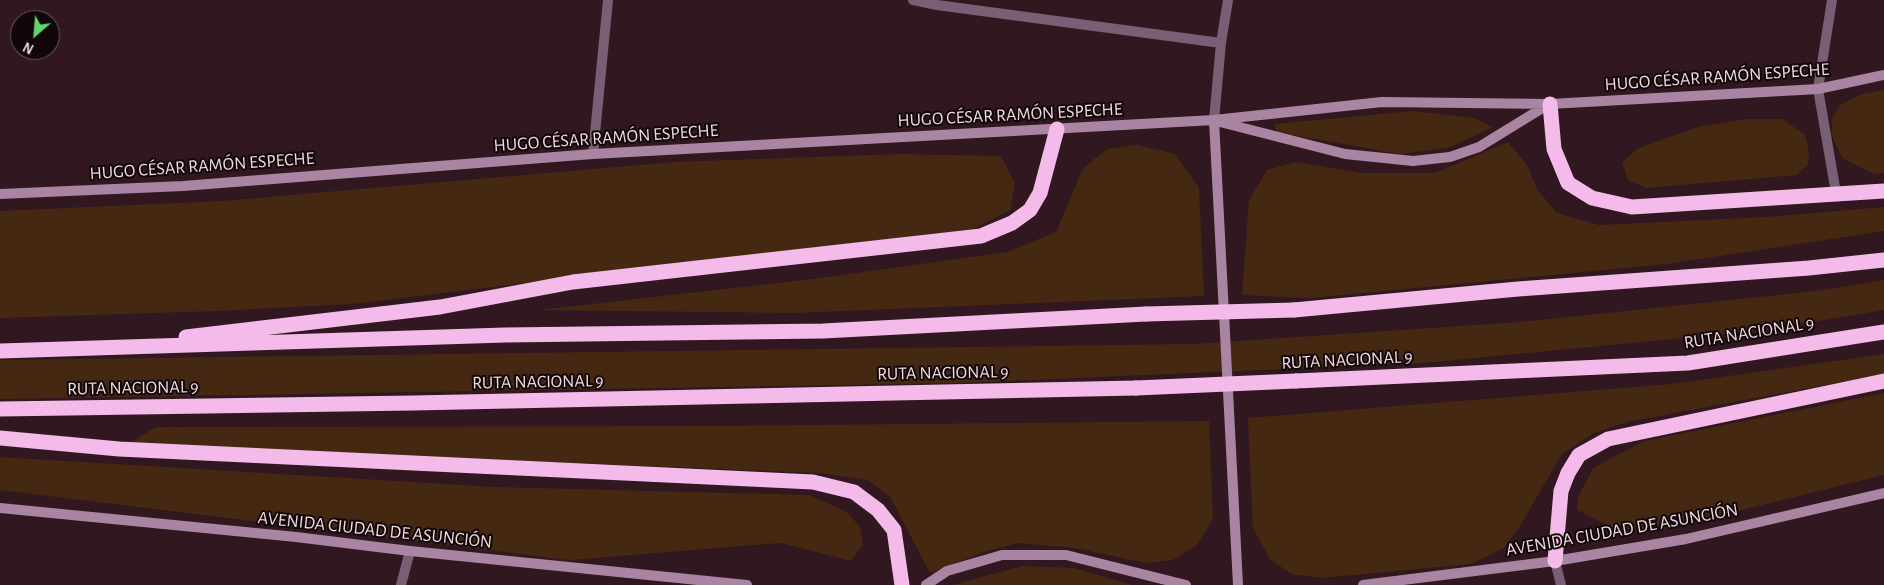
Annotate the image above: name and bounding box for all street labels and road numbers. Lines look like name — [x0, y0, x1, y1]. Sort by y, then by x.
street label: HUGO CÉSAR RAMÓN ESPECHE — [1604, 58, 1830, 96]
street label: HUGO CÉSAR RAMÓN ESPECHE — [897, 98, 1123, 132]
street label: HUGO CÉSAR RAMÓN ESPECHE — [493, 119, 719, 157]
street label: HUGO CÉSAR RAMÓN ESPECHE — [89, 147, 315, 185]
street label: RUTA NACIONAL 9 — [1682, 312, 1816, 354]
street label: RUTA NACIONAL 9 — [1281, 346, 1413, 374]
street label: RUTA NACIONAL 9 — [877, 361, 1009, 385]
street label: RUTA NACIONAL 9 — [472, 370, 604, 394]
street label: RUTA NACIONAL 9 — [67, 376, 199, 400]
street label: AVENIDA CIUDAD DE ASUNCIÓN — [1504, 499, 1740, 561]
street label: AVENIDA CIUDAD DE ASUNCIÓN — [257, 507, 493, 553]

